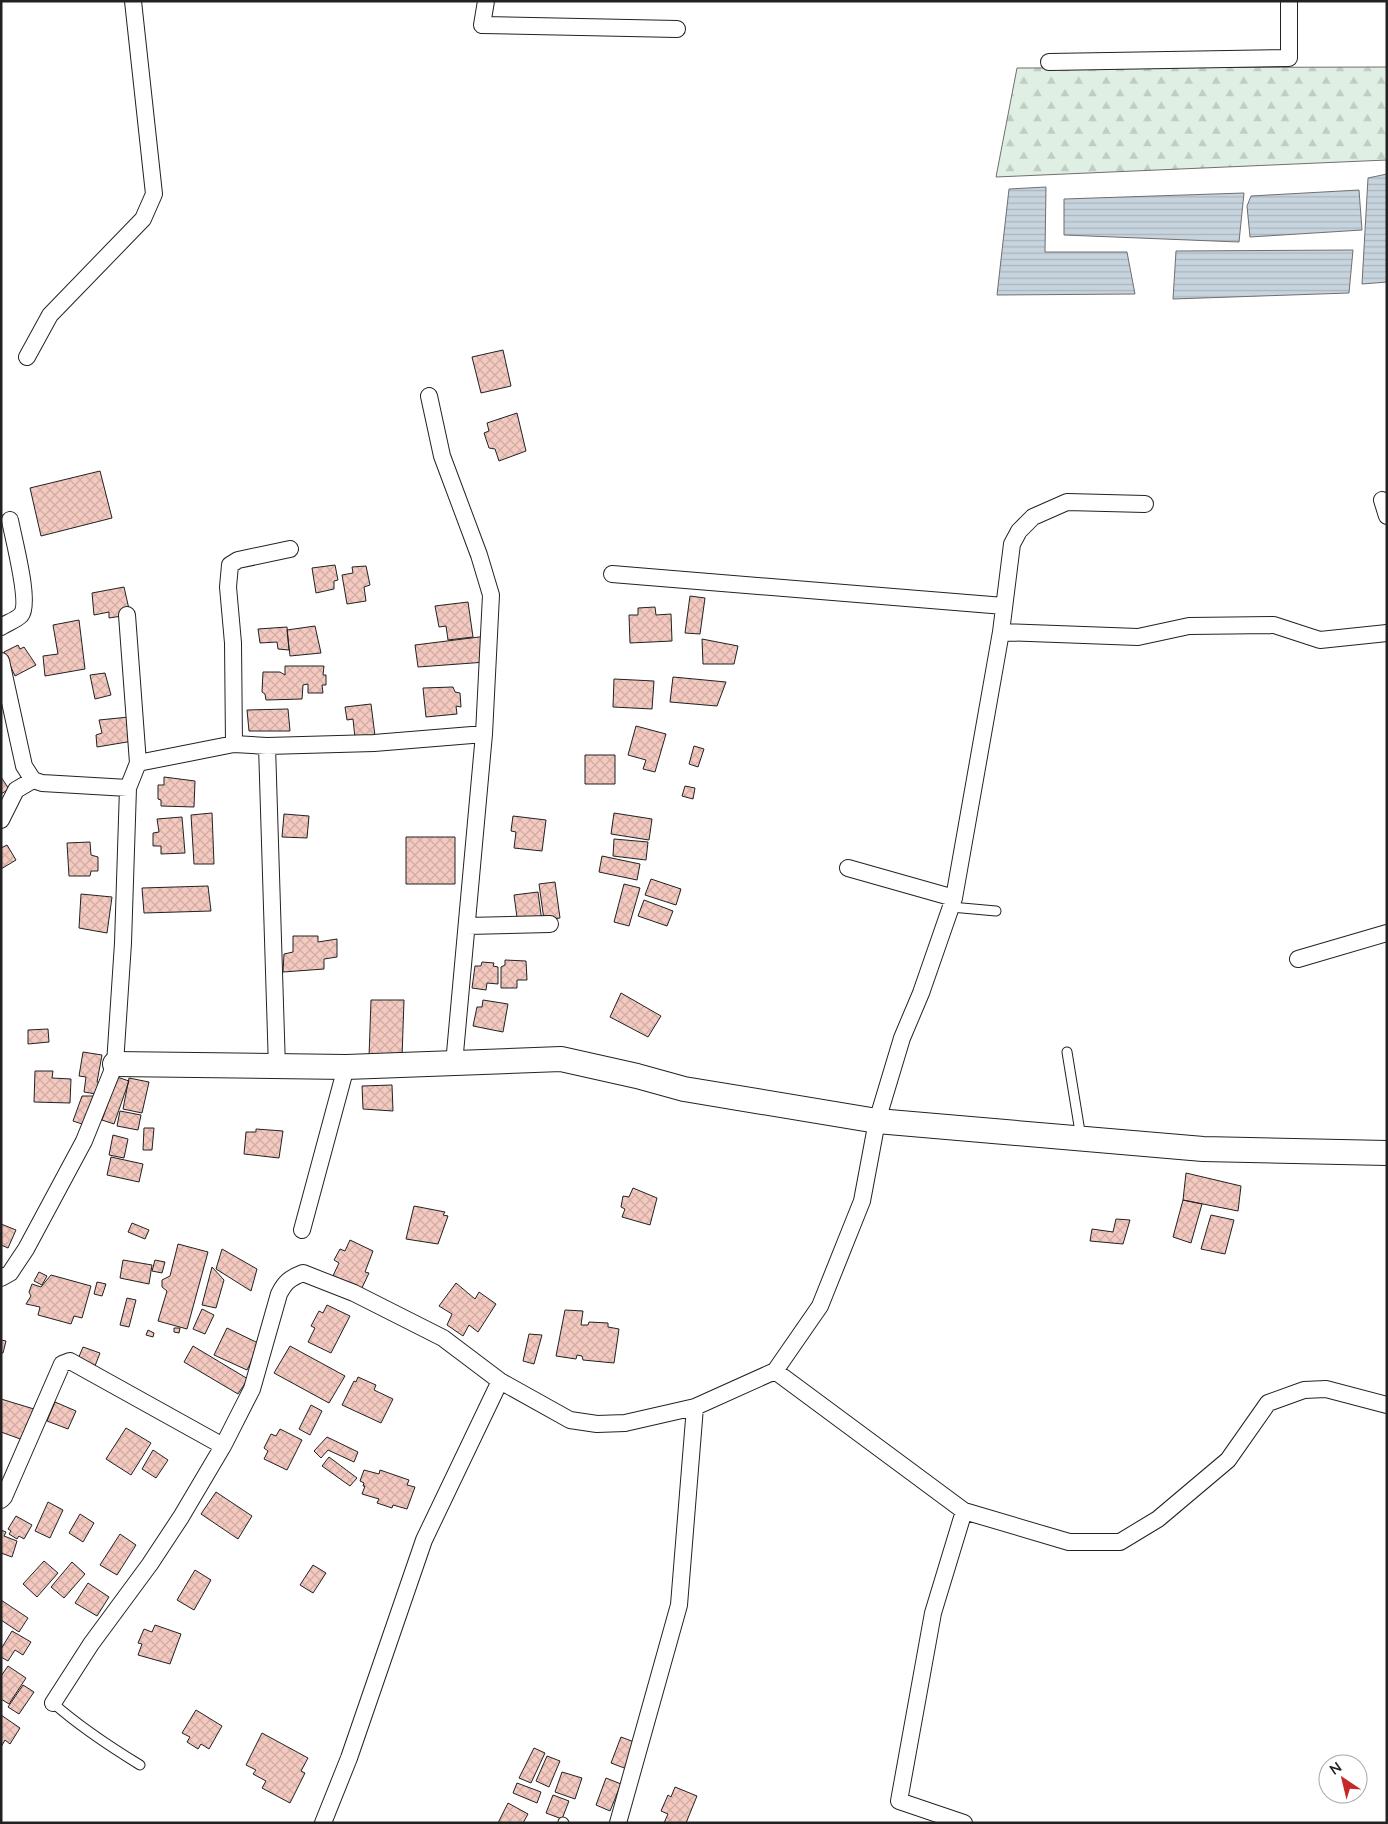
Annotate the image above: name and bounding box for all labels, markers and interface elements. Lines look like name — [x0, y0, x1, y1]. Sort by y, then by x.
north arrow — [1318, 1754, 1368, 1804]
text: N — [1326, 1758, 1345, 1778]

